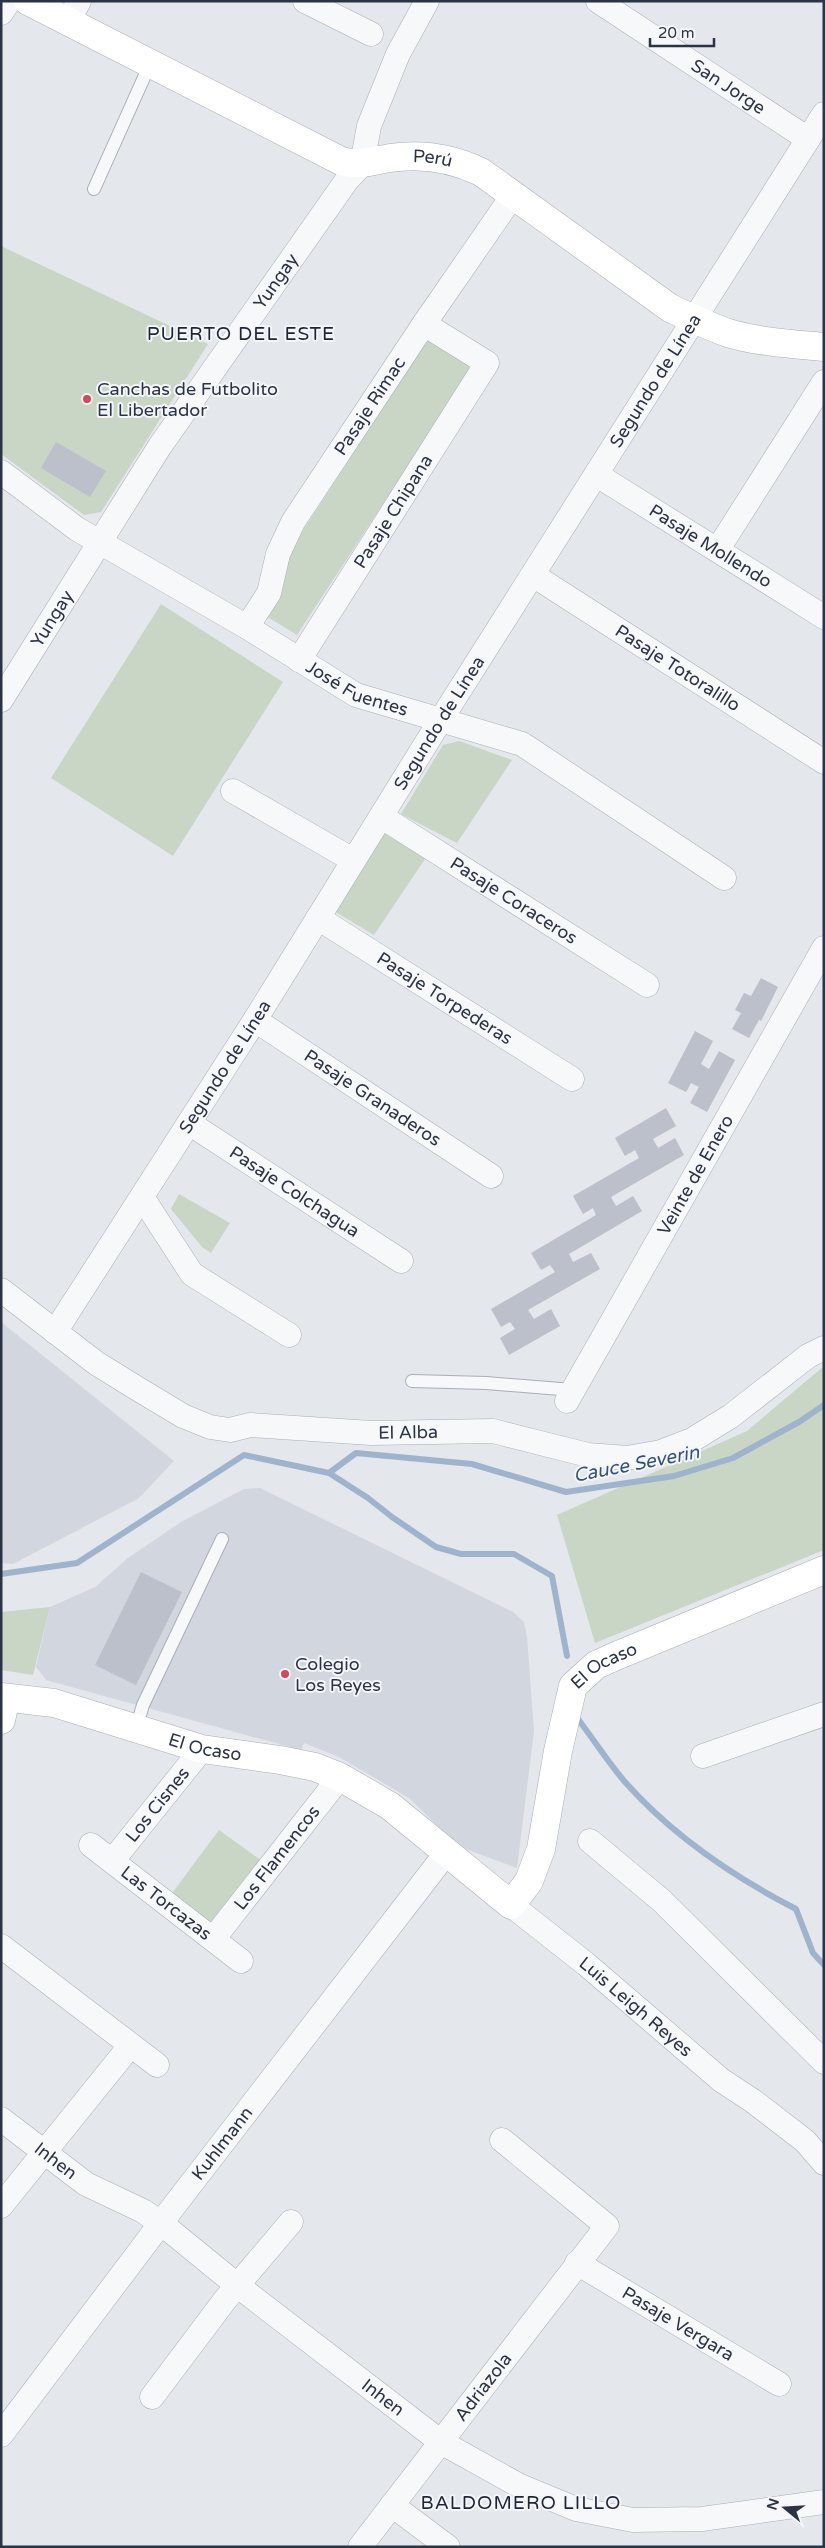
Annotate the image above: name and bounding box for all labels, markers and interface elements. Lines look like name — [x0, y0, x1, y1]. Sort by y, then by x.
scale bar — [650, 15, 714, 47]
text: 20 m — [658, 24, 695, 42]
street label: San Jorge — [687, 54, 770, 119]
street label: Perú — [413, 145, 455, 172]
street label: Yungay — [249, 249, 303, 313]
street label: Segundo de Línea — [605, 310, 706, 452]
district label: PUERTO DEL ESTE — [147, 323, 335, 345]
street label: Pasaje Rimac — [329, 353, 410, 459]
place label: Canchas de Futbolito El Libertador — [97, 378, 278, 421]
marker: Canchas de Futbolito El Libertador — [81, 393, 93, 405]
street label: Pasaje Chipana — [349, 450, 437, 572]
street label: Pasaje Mollendo — [645, 499, 776, 593]
street label: Yungay — [26, 586, 78, 651]
street label: Pasaje Totoralillo — [611, 620, 744, 716]
street label: Segundo de Línea — [389, 652, 489, 794]
street label: José Fuentes — [302, 655, 411, 721]
street label: Pasaje Coraceros — [446, 852, 581, 949]
street label: Pasaje Torpederas — [373, 947, 517, 1049]
street label: Segundo de Línea — [174, 996, 276, 1138]
street label: Pasaje Granaderos — [300, 1045, 445, 1151]
street label: Veinte de Enero — [652, 1111, 738, 1239]
street label: Pasaje Colchagua — [225, 1141, 364, 1242]
street label: El Alba — [378, 1421, 438, 1444]
water label: Cauce Severin — [571, 1441, 701, 1487]
street label: El Ocaso — [566, 1637, 640, 1694]
place label: Colegio Los Reyes — [295, 1653, 381, 1696]
marker: Colegio Los Reyes — [279, 1668, 291, 1680]
street label: El Ocaso — [166, 1728, 243, 1765]
street label: Los Cisnes — [121, 1763, 194, 1847]
street label: Los Flamencos — [229, 1801, 325, 1914]
street label: Las Torcazas — [116, 1861, 216, 1945]
street label: Luis Leigh Reyes — [575, 1952, 697, 2062]
street label: Kuhlmann — [187, 2102, 258, 2185]
street label: Inhen — [30, 2138, 82, 2184]
street label: Pasaje Vergara — [618, 2282, 738, 2366]
street label: Adriazola — [450, 2348, 516, 2426]
street label: Inhen — [357, 2374, 409, 2421]
north arrow — [760, 2483, 810, 2533]
district label: BALDOMERO LILLO — [420, 2492, 622, 2514]
text: N — [763, 2496, 783, 2512]

